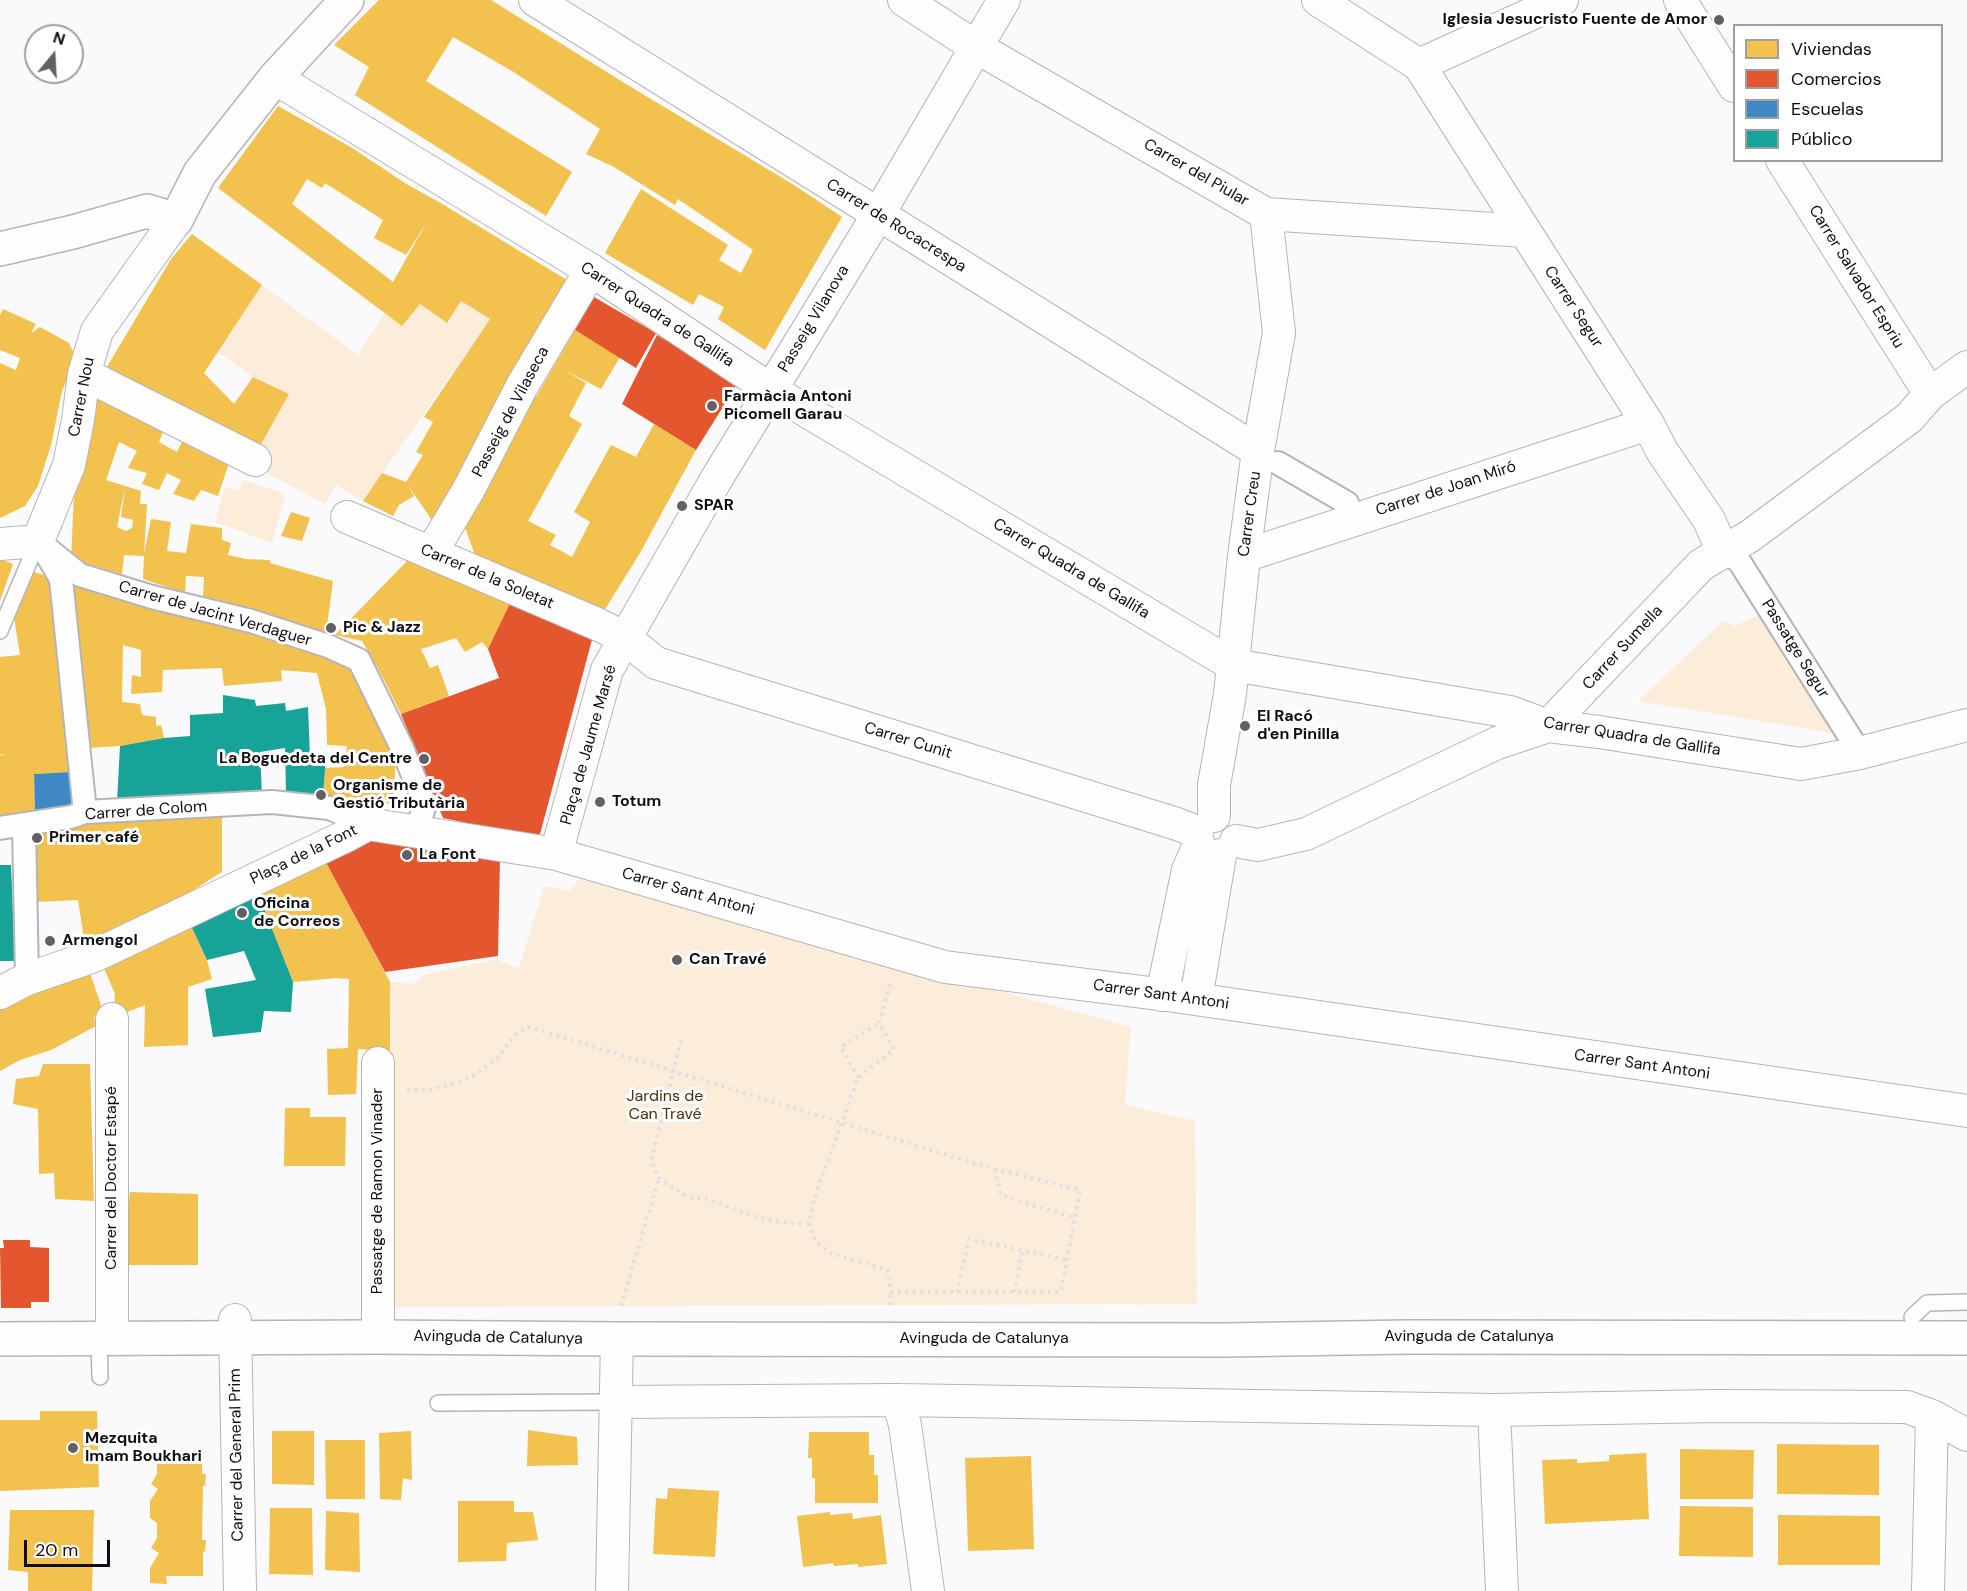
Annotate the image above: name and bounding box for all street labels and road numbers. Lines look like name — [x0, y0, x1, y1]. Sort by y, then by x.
street label: Carrer del Piular — [1140, 135, 1252, 211]
street label: Carrer de Rocacrespa — [823, 175, 969, 277]
street label: Carrer Salvador Espriu — [1804, 202, 1908, 352]
street label: Carrer Quadra de Gallifa — [577, 258, 737, 372]
street label: Passeig Vilanova — [774, 262, 854, 376]
street label: Carrer Segur — [1540, 263, 1606, 351]
street label: Passeig de Vilaseca — [468, 343, 554, 481]
street label: Carrer Nou — [65, 356, 99, 438]
street label: Carrer de Joan Miró — [1373, 457, 1519, 521]
street label: Carrer Creu — [1234, 470, 1266, 558]
street label: Carrer Quadra de Gallifa — [989, 515, 1153, 623]
street label: Carrer de la Soletat — [417, 540, 557, 614]
street label: Carrer de Jacint Verdaguer — [116, 577, 314, 651]
street label: Passatge Segur — [1757, 596, 1833, 702]
street label: Carrer Sumella — [1579, 602, 1667, 694]
street label: Plaça de Jaume Marsé — [557, 663, 621, 827]
street label: Carrer Quadra de Gallifa — [1542, 714, 1722, 760]
street label: Carrer Cunit — [862, 719, 954, 763]
street label: Carrer de Colom — [84, 797, 208, 825]
street label: Plaça de la Font — [247, 821, 361, 889]
street label: Carrer Sant Antoni — [619, 864, 757, 920]
street label: Carrer Sant Antoni — [1092, 976, 1230, 1014]
street label: Carrer Sant Antoni — [1573, 1046, 1711, 1084]
street label: Carrer del Doctor Estapé — [102, 1086, 122, 1270]
street label: Passatge de Ramon Vinader — [368, 1088, 388, 1294]
street label: Avinguda de Catalunya — [413, 1327, 583, 1349]
street label: Avinguda de Catalunya — [1384, 1327, 1554, 1347]
street label: Avinguda de Catalunya — [899, 1329, 1069, 1349]
street label: Carrer del General Prim — [226, 1368, 248, 1542]

